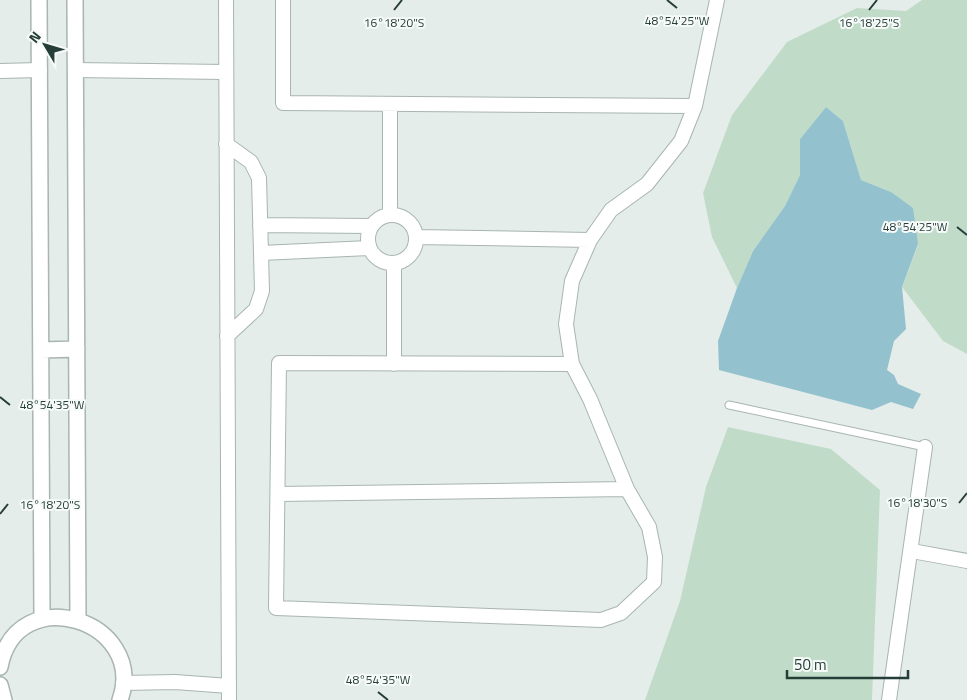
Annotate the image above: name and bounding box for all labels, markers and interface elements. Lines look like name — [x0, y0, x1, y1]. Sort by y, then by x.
text: 48°54'25"W — [645, 11, 710, 30]
text: 16°18'20"S — [364, 13, 424, 32]
text: 16°18'25"S — [839, 13, 899, 32]
north arrow — [20, 20, 70, 70]
text: N — [23, 26, 46, 47]
text: 48°54'25"W — [883, 217, 948, 236]
text: 48°54'35"W — [20, 395, 85, 414]
text: 16°18'30"S — [887, 493, 947, 512]
text: 16°18'20"S — [20, 495, 80, 514]
scale bar — [787, 648, 908, 680]
text: 50 m — [794, 653, 827, 676]
text: 48°54'35"W — [346, 670, 411, 689]

